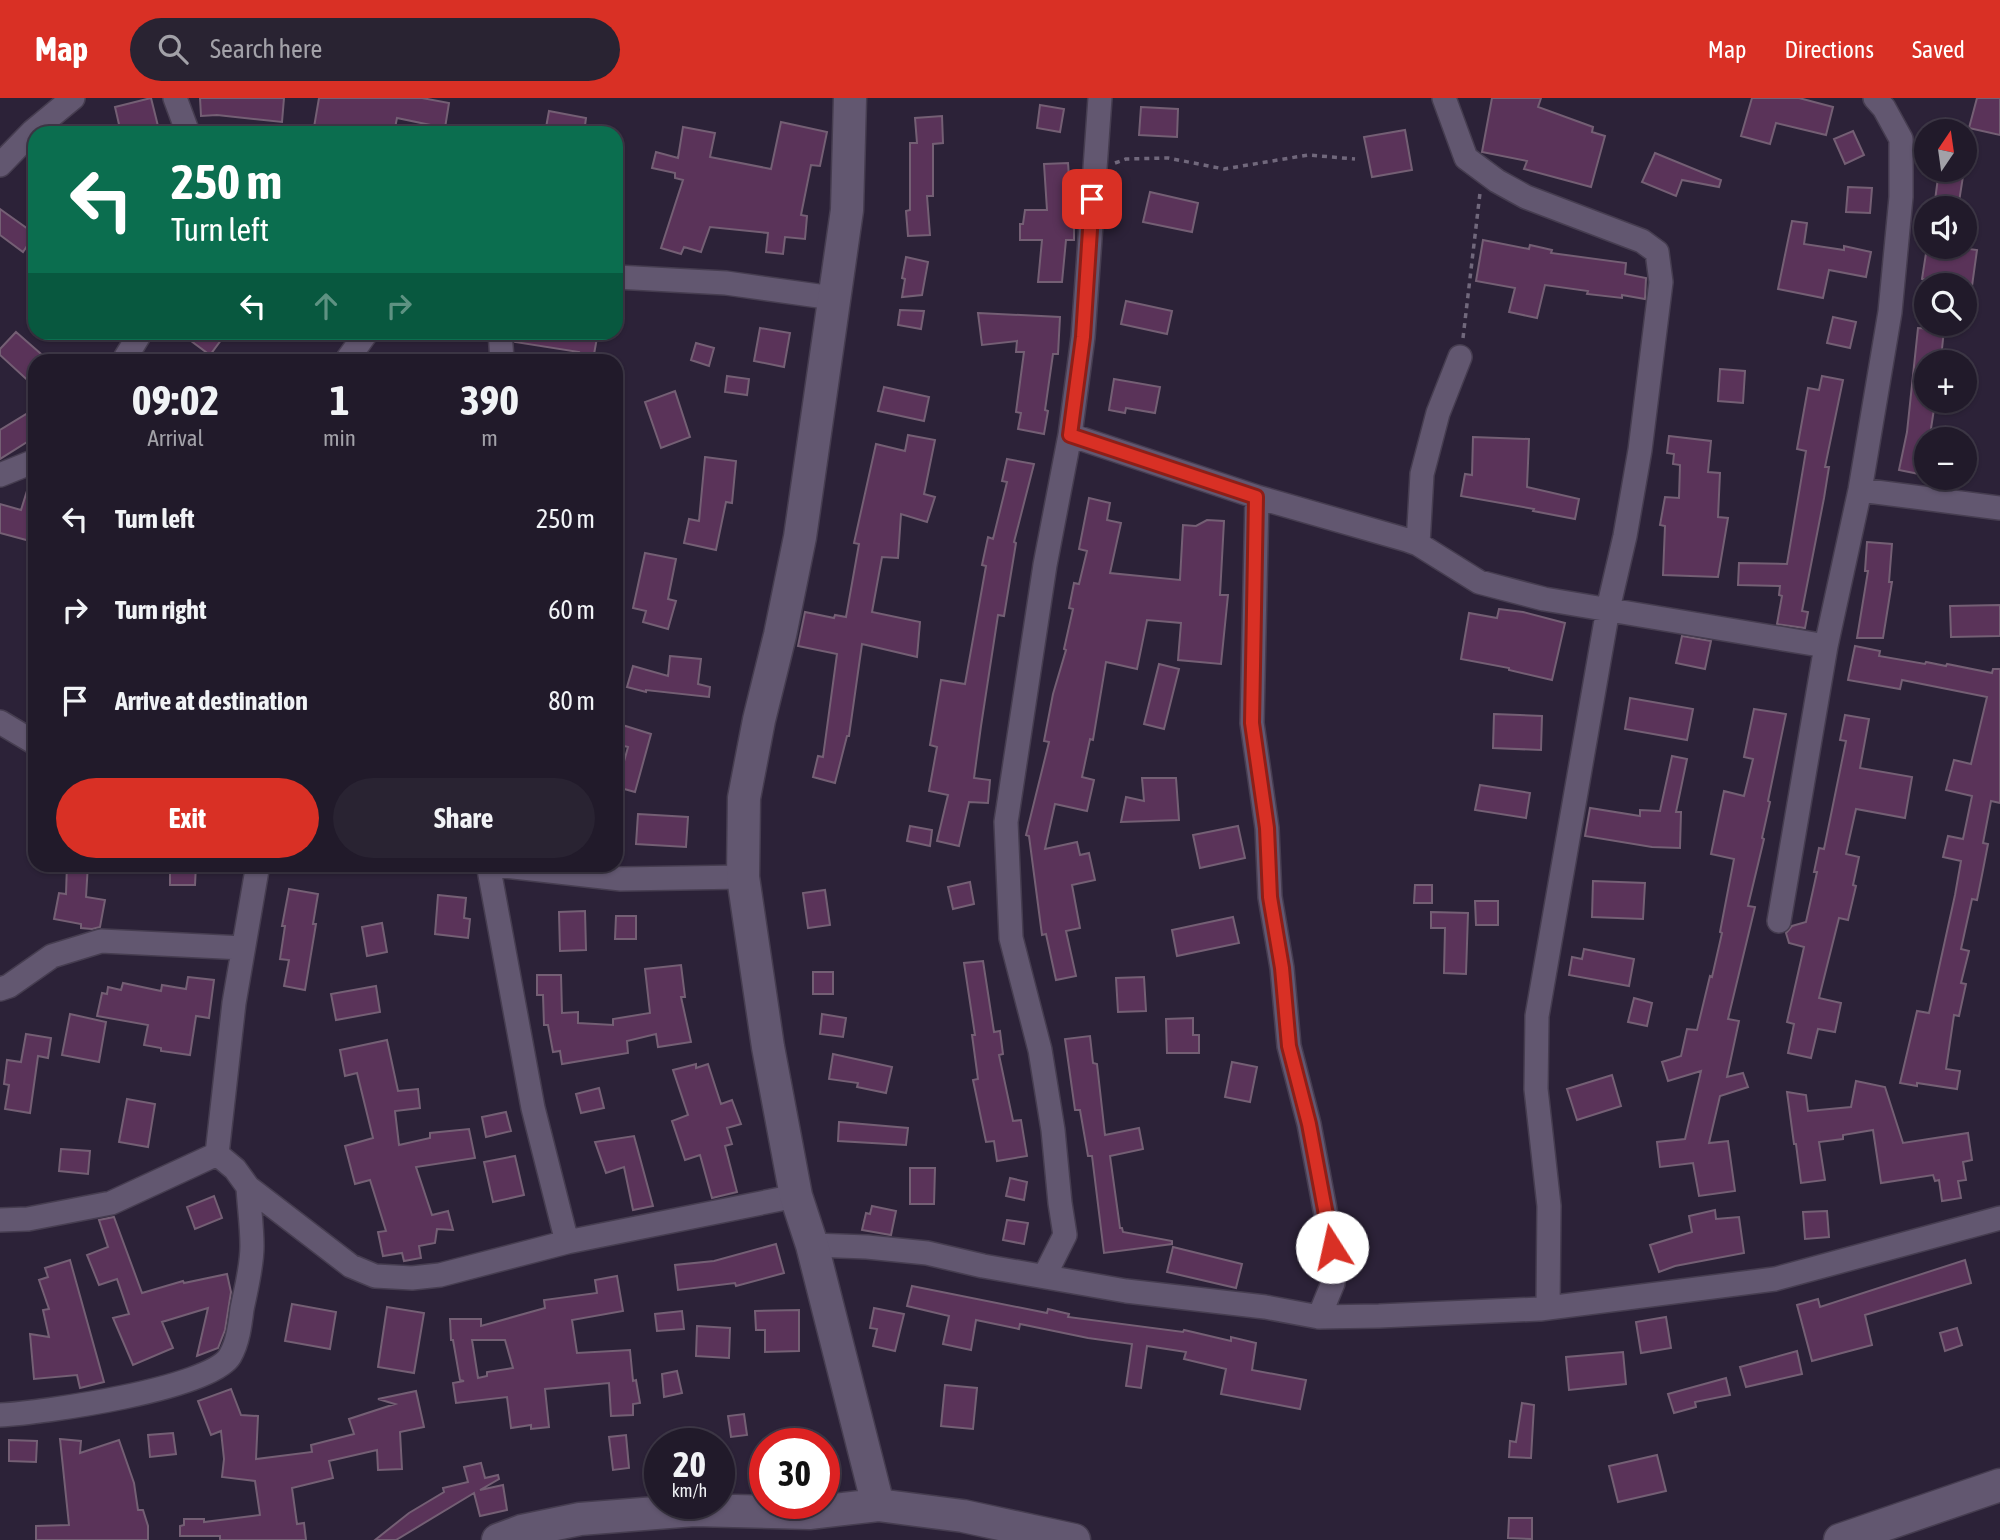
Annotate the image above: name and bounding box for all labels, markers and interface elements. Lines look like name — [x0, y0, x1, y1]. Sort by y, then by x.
search box — [130, 18, 620, 81]
text: Map — [35, 30, 88, 68]
icon: search — [154, 30, 192, 68]
text: Search here — [210, 34, 322, 64]
text: Map — [1708, 36, 1746, 63]
text: Directions — [1784, 36, 1874, 63]
text: Saved — [1912, 36, 1965, 63]
north arrow — [1914, 119, 1978, 182]
map controls — [1914, 119, 1977, 490]
text: 250 m — [171, 153, 282, 209]
icon: left — [56, 154, 147, 245]
pin — [1062, 169, 1122, 229]
icon: arrive — [1073, 180, 1111, 218]
button: sound — [1914, 196, 1977, 259]
text: Turn left — [171, 211, 269, 248]
button: search — [1914, 273, 1977, 336]
icon: left — [234, 287, 272, 325]
icon: ahead — [307, 287, 345, 325]
icon: right — [380, 287, 418, 325]
button: + — [1914, 350, 1977, 413]
text: 09:02 — [132, 376, 219, 424]
text: 1 — [330, 376, 349, 424]
text: 390 — [460, 376, 519, 424]
text: Arrival — [147, 425, 204, 451]
text: min — [323, 425, 356, 451]
text: m — [481, 425, 498, 451]
button: − — [1914, 427, 1977, 490]
icon: left — [56, 500, 94, 538]
text: Turn left — [115, 504, 195, 534]
text: 250 m — [536, 504, 595, 534]
icon: right — [56, 591, 94, 629]
text: Turn right — [115, 595, 206, 625]
text: 60 m — [548, 595, 595, 625]
icon: arrive — [56, 682, 94, 720]
text: Arrive at destination — [115, 686, 308, 716]
text: 80 m — [548, 686, 595, 716]
button: Exit — [56, 778, 319, 858]
button: Share — [333, 778, 595, 858]
position arrow — [1295, 1210, 1369, 1284]
speed limit sign: 30 — [749, 1428, 840, 1519]
text: 20 — [673, 1444, 706, 1484]
text: km/h — [672, 1480, 707, 1501]

